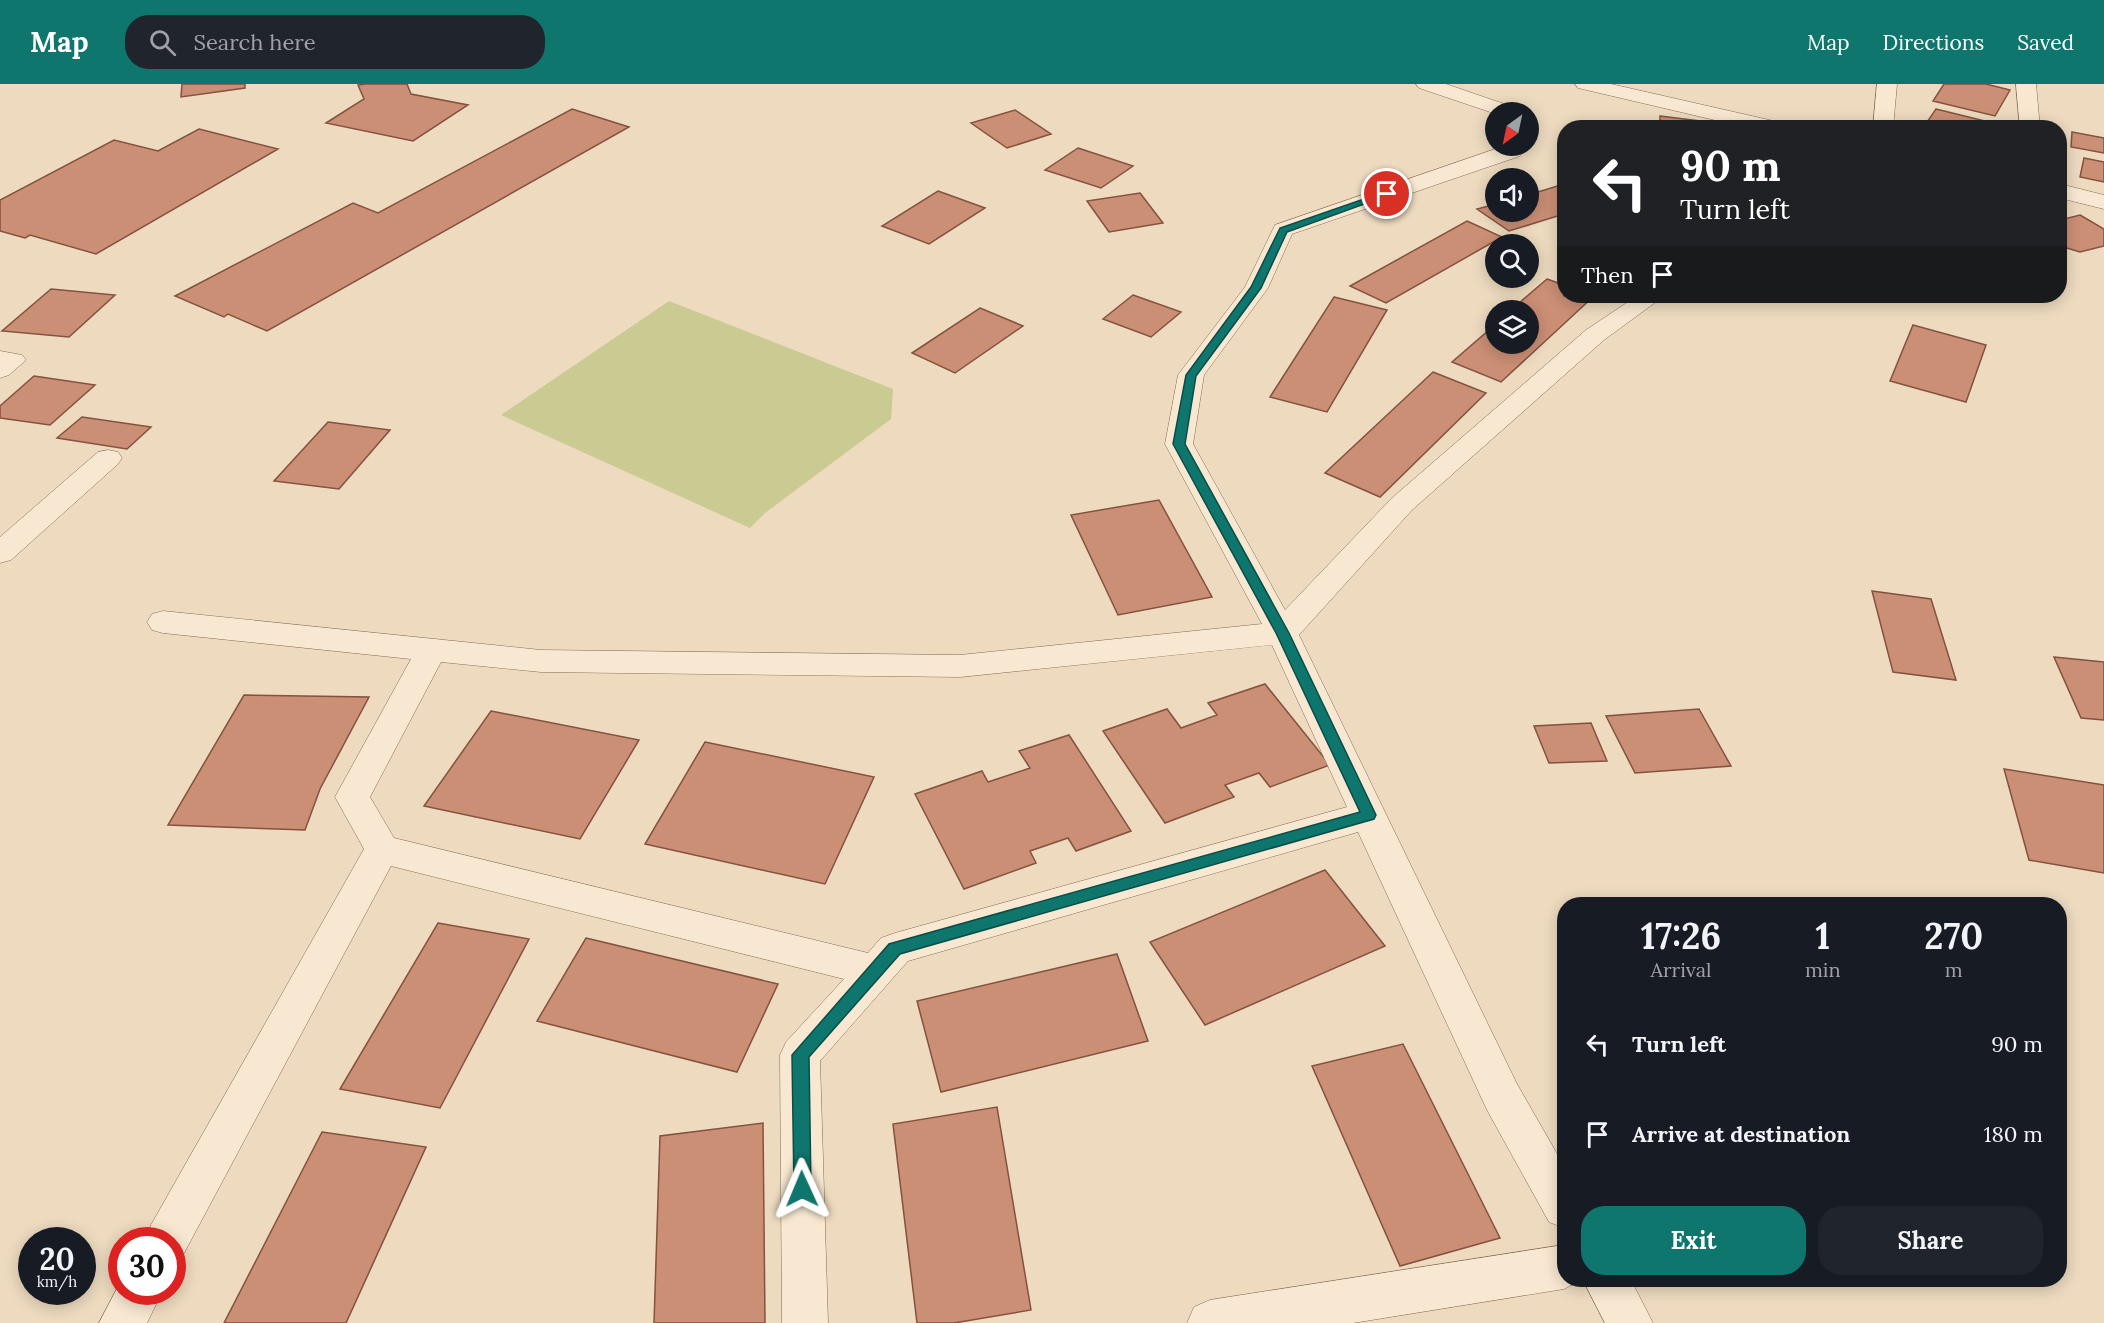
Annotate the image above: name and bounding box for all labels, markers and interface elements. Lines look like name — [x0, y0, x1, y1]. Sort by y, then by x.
search box — [125, 15, 545, 69]
text: Map — [30, 24, 89, 60]
icon: search — [146, 26, 179, 59]
text: Search here — [194, 28, 316, 56]
text: Map — [1807, 29, 1850, 56]
text: Directions — [1883, 29, 1984, 56]
text: Saved — [2017, 29, 2074, 56]
north arrow — [1485, 102, 1539, 156]
map controls — [1485, 102, 1539, 354]
text: 90 m — [1680, 139, 1781, 193]
icon: left — [1581, 144, 1659, 222]
pin — [1361, 168, 1412, 219]
button: sound — [1485, 168, 1539, 222]
icon: arrive — [1370, 177, 1403, 210]
text: Turn left — [1680, 192, 1790, 226]
button: search — [1485, 234, 1539, 288]
icon: arrive — [1646, 258, 1679, 291]
text: Then — [1581, 261, 1634, 289]
button: layers — [1485, 300, 1539, 354]
text: 17:26 — [1641, 913, 1721, 959]
text: 1 — [1815, 913, 1830, 959]
text: 270 — [1924, 913, 1983, 959]
text: Arrival — [1650, 957, 1712, 982]
text: min — [1805, 957, 1841, 982]
text: m — [1945, 957, 1963, 982]
icon: left — [1581, 1028, 1614, 1061]
text: Turn left — [1632, 1030, 1726, 1058]
text: 90 m — [1991, 1030, 2043, 1058]
icon: arrive — [1581, 1118, 1614, 1151]
text: Arrive at destination — [1632, 1120, 1850, 1148]
text: 180 m — [1984, 1120, 2043, 1148]
position arrow — [770, 1157, 834, 1221]
button: Exit — [1581, 1206, 1806, 1275]
button: Share — [1818, 1206, 2043, 1275]
speed limit sign: 30 — [108, 1227, 186, 1305]
text: 20 — [39, 1240, 75, 1278]
text: km/h — [37, 1272, 77, 1291]

